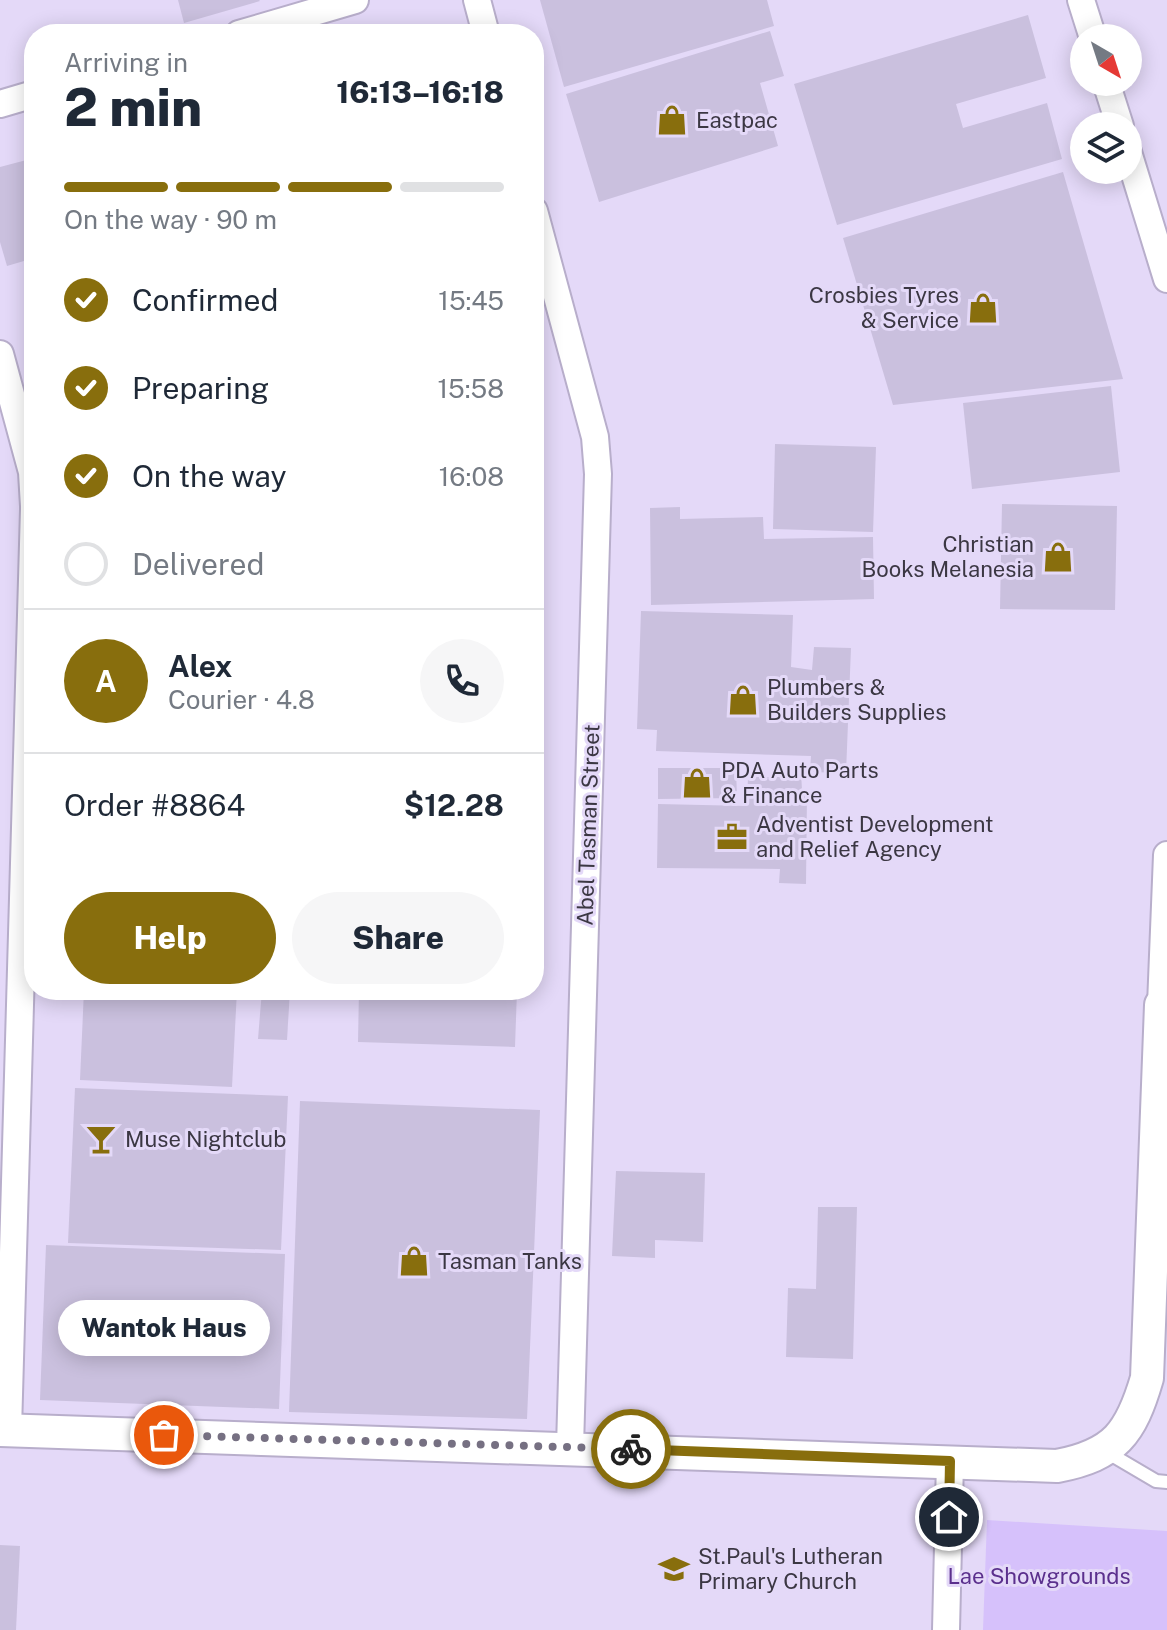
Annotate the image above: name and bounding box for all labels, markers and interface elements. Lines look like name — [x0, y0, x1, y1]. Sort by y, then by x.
north arrow — [1070, 24, 1142, 96]
map controls — [1070, 24, 1142, 184]
text: Arriving in — [64, 47, 188, 78]
text: 16:13–16:18 — [336, 74, 504, 110]
text: 2 min — [64, 77, 202, 138]
shop icon: Eastpac — [655, 103, 689, 137]
place label: Eastpac — [696, 107, 778, 133]
button: layers — [1070, 112, 1142, 184]
text: On the way · 90 m — [64, 204, 277, 235]
icon: check — [64, 278, 108, 322]
text: Confirmed — [132, 282, 278, 318]
place label: Crosbies Tyres & Service — [809, 282, 959, 333]
text: 15:45 — [438, 285, 504, 316]
shop icon: Crosbies Tyres & Service — [966, 291, 1000, 325]
icon: check — [64, 366, 108, 410]
text: Preparing — [132, 370, 269, 406]
text: 15:58 — [437, 373, 504, 404]
icon: check — [64, 454, 108, 498]
text: On the way — [132, 458, 286, 494]
text: 16:08 — [439, 461, 504, 492]
place label: Christian Books Melanesia — [861, 531, 1034, 582]
shop icon: Christian Books Melanesia — [1041, 540, 1075, 574]
text: Delivered — [132, 546, 264, 582]
button: phone — [420, 639, 504, 723]
text: Alex — [168, 648, 232, 684]
text: A — [95, 663, 117, 699]
place label: Plumbers & Builders Supplies — [767, 674, 946, 725]
shop icon: Plumbers & Builders Supplies — [726, 683, 760, 717]
text: Courier · 4.8 — [168, 684, 315, 715]
street label: Abel Tasman Street — [571, 724, 605, 926]
place label: PDA Auto Parts & Finance — [721, 757, 879, 808]
shop icon: PDA Auto Parts & Finance — [680, 766, 714, 800]
text: Order #8864 — [64, 787, 245, 823]
text: $12.28 — [404, 787, 504, 823]
place label: Adventist Development and Relief Agency — [756, 811, 994, 862]
office icon: Adventist Development and Relief Agency — [715, 820, 749, 854]
button: Help — [64, 892, 276, 984]
button: Share — [292, 892, 504, 984]
bar icon: Muse Nightclub — [84, 1122, 118, 1156]
place label: Muse Nightclub — [125, 1126, 286, 1152]
shop icon: Tasman Tanks — [397, 1244, 431, 1278]
place label: Tasman Tanks — [438, 1248, 582, 1274]
callout: Wantok Haus — [58, 1299, 270, 1355]
text: Wantok Haus — [81, 1312, 247, 1343]
pin — [130, 1401, 198, 1469]
courier — [591, 1409, 671, 1489]
icon: bag — [142, 1413, 186, 1457]
icon: bike — [609, 1427, 653, 1471]
pin — [915, 1483, 983, 1551]
icon: home — [927, 1495, 971, 1539]
place label: St.Paul's Lutheran Primary Church — [698, 1543, 883, 1594]
school or university icon: St.Paul's Lutheran Primary Church — [657, 1552, 691, 1586]
park label: Lae Showgrounds — [947, 1563, 1131, 1589]

